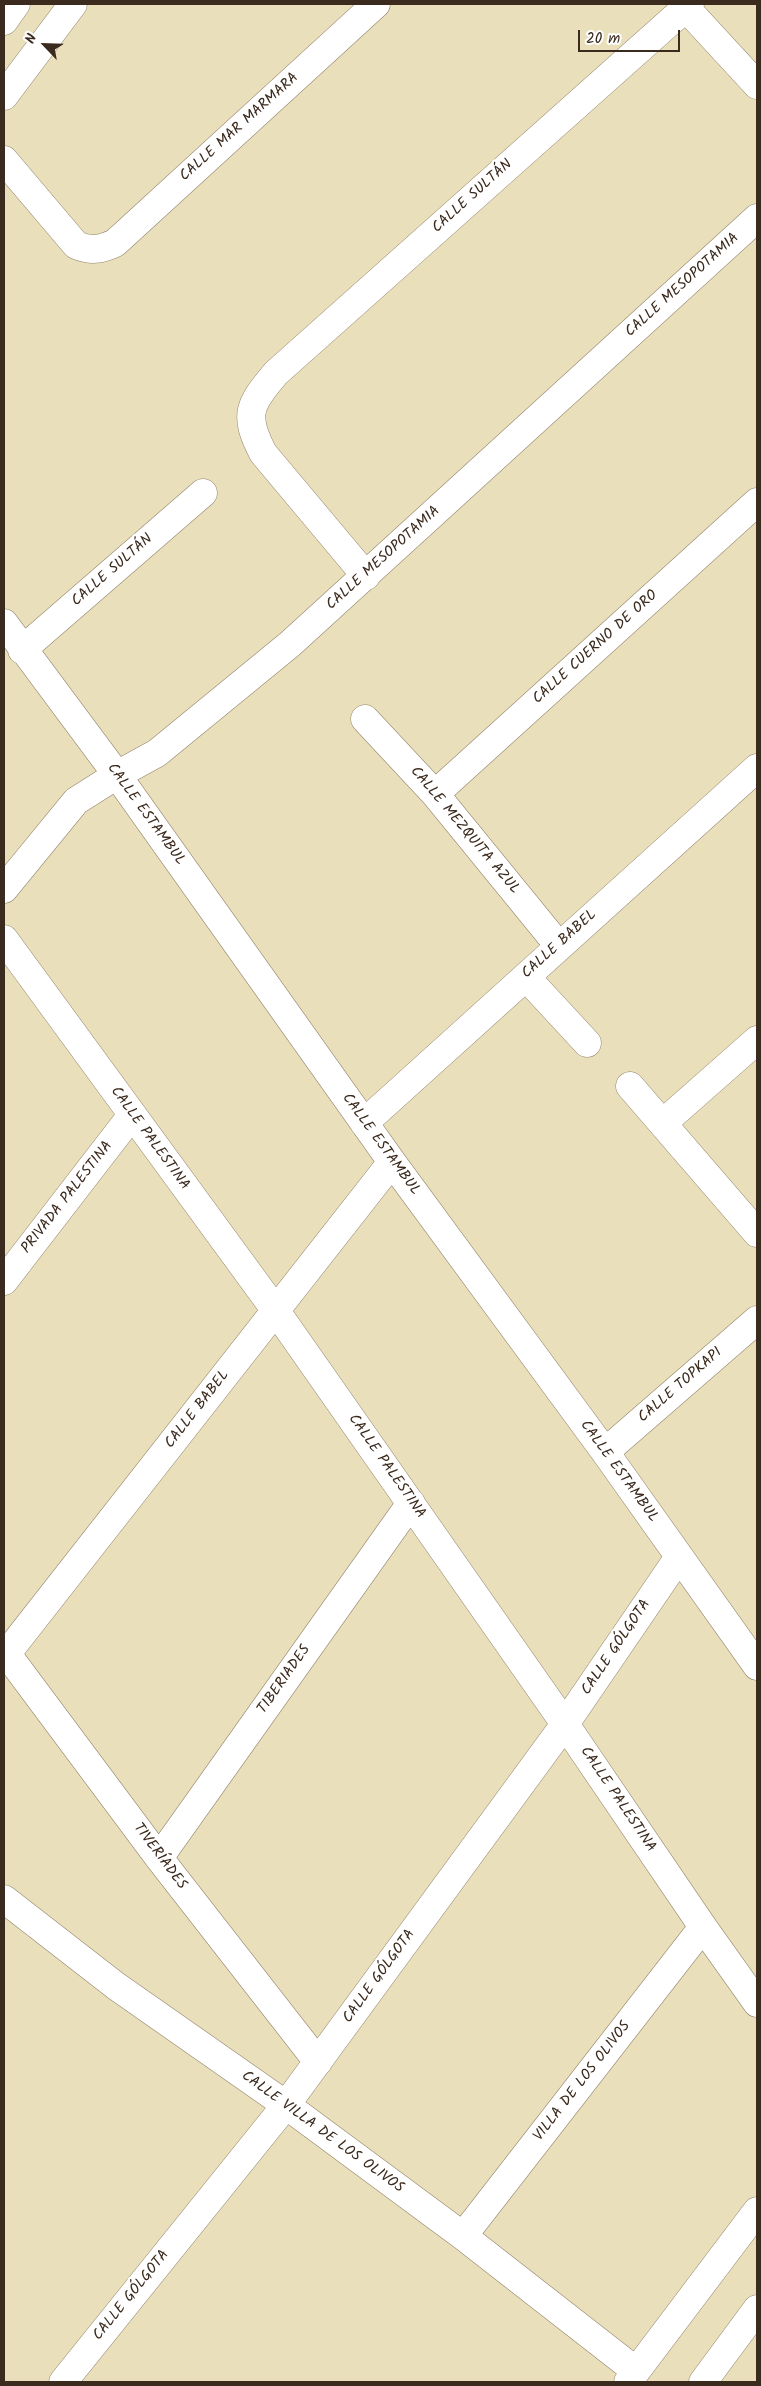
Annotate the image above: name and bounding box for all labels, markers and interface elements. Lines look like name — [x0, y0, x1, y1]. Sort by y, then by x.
north arrow — [20, 20, 70, 70]
scale bar — [581, 20, 684, 52]
text: 20 m — [586, 27, 620, 51]
text: N — [19, 30, 43, 47]
street label: CALLE MAR MARMARA — [177, 70, 303, 186]
street label: CALLE SULTÁN — [429, 156, 517, 238]
street label: CALLE MESOPOTAMIA — [622, 230, 744, 342]
street label: CALLE MESOPOTAMIA — [323, 503, 445, 615]
street label: CALLE SULTÁN — [69, 531, 157, 611]
street label: CALLE CUERNO DE ORO — [530, 587, 662, 709]
street label: CALLE ESTAMBUL — [102, 760, 188, 870]
street label: CALLE MEZQUITA AZUL — [405, 763, 523, 899]
street label: CALLE BABEL — [519, 907, 601, 983]
street label: CALLE PALESTINA — [105, 1084, 193, 1194]
street label: CALLE ESTAMBUL — [337, 1090, 423, 1200]
street label: PRIVADA PALESTINA — [19, 1138, 117, 1258]
street label: CALLE TOPKAPI — [635, 1345, 727, 1427]
street label: CALLE BABEL — [162, 1367, 234, 1453]
street label: CALLE PALESTINA — [343, 1411, 429, 1523]
street label: CALLE ESTAMBUL — [575, 1417, 661, 1527]
street label: CALLE GÓLGOTA — [578, 1597, 656, 1699]
street label: TIBERIADES — [255, 1642, 315, 1718]
street label: CALLE PALESTINA — [575, 1744, 659, 1856]
street label: TIVERÍADES — [128, 1820, 190, 1894]
street label: CALLE GÓLGOTA — [340, 1927, 420, 2027]
street label: VILLA DE LOS OLIVOS — [531, 2018, 635, 2146]
street label: CALLE VILLA DE LOS OLIVOS — [237, 2068, 407, 2198]
street label: CALLE GÓLGOTA — [90, 2247, 174, 2345]

